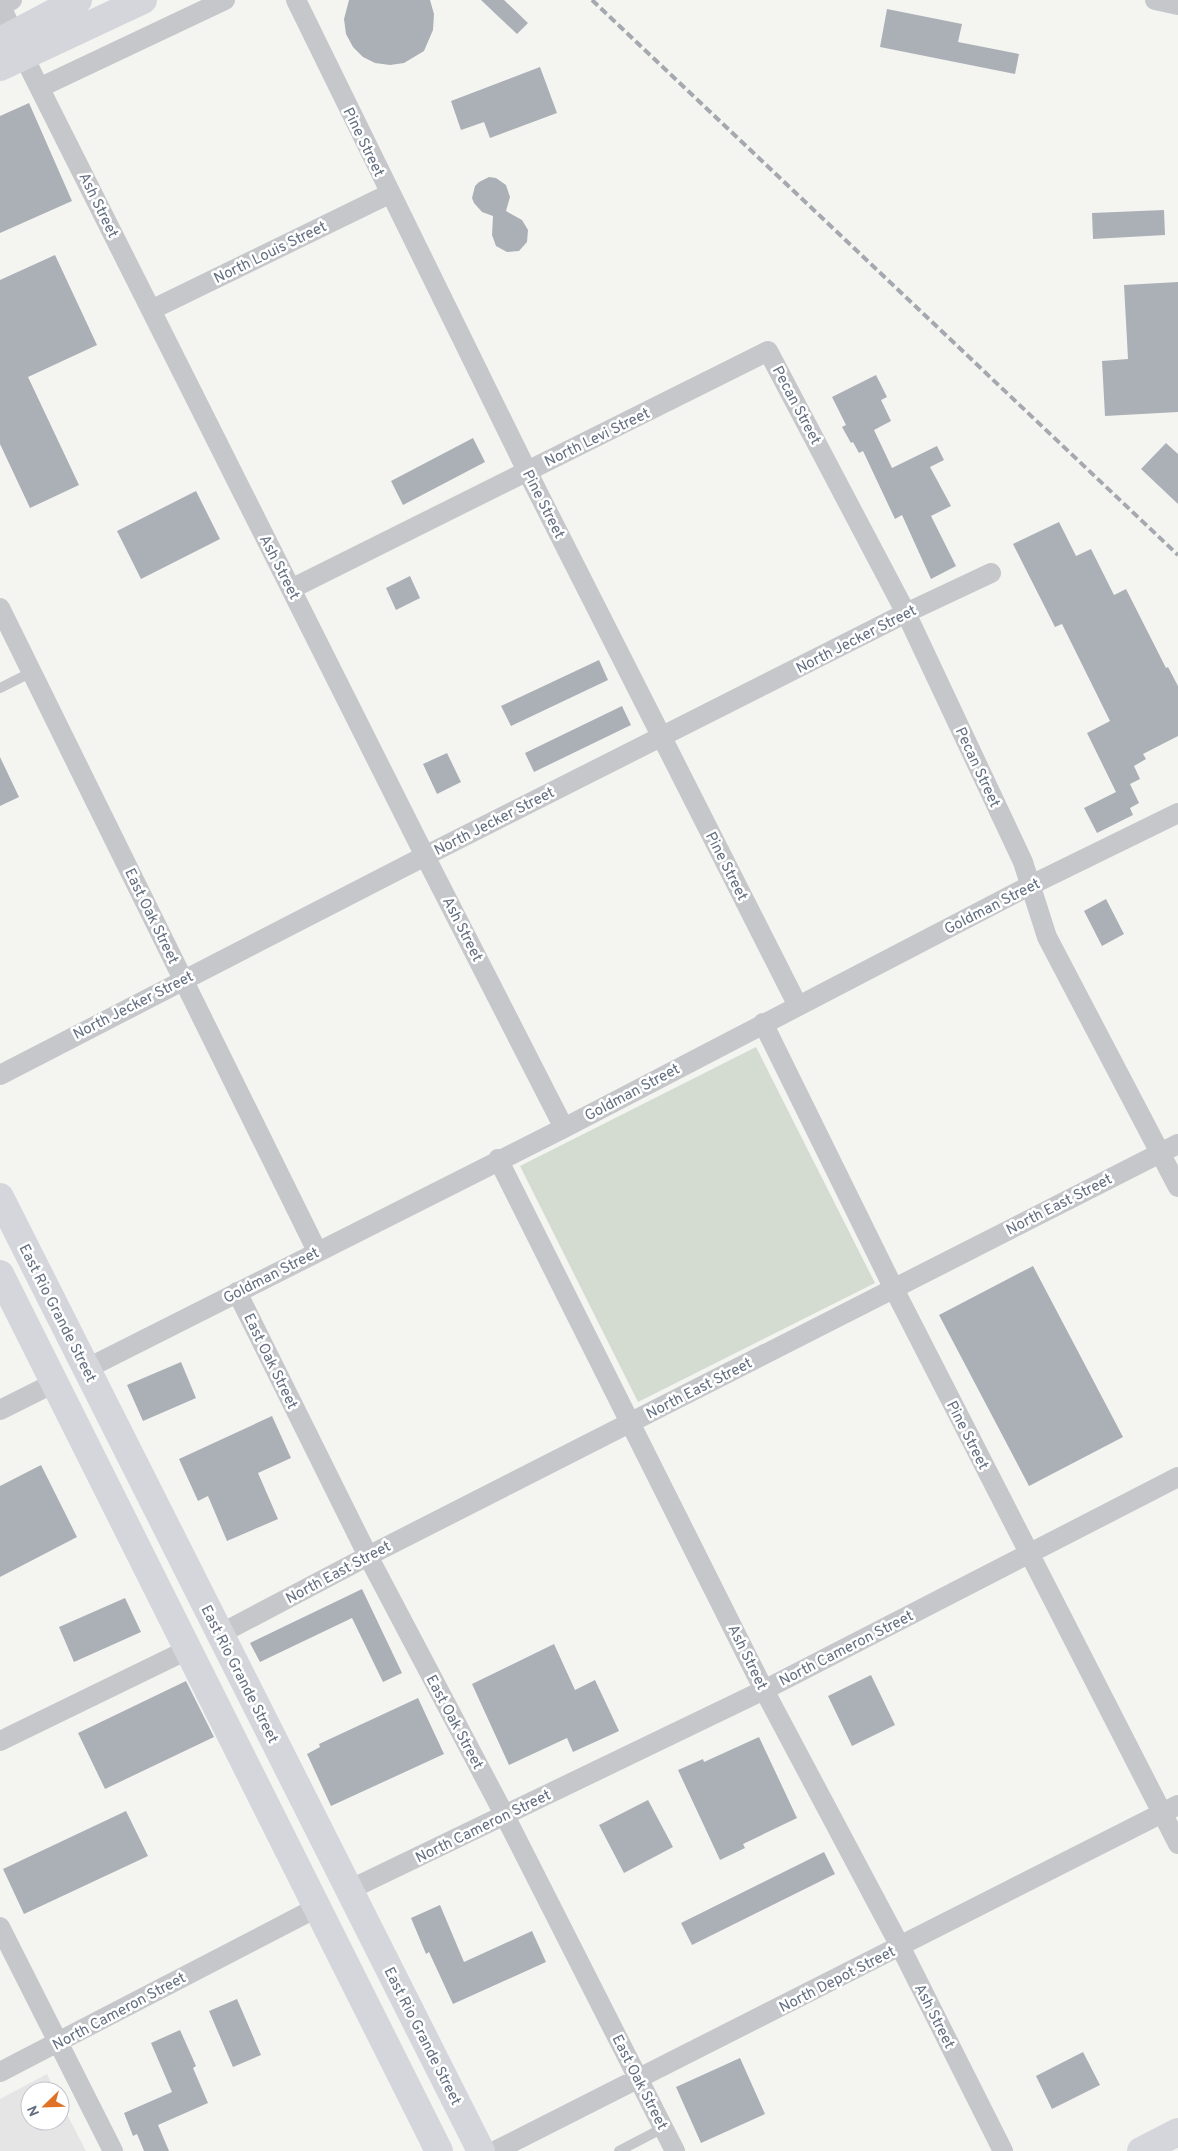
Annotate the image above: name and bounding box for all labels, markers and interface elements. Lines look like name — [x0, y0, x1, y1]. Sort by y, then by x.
street label: Pine Street — [338, 105, 388, 180]
street label: Ash Street — [74, 170, 122, 241]
street label: North Louis Street — [211, 218, 330, 289]
street label: Pecan Street — [767, 363, 824, 448]
street label: North Levi Street — [542, 405, 653, 472]
street label: Pine Street — [517, 467, 568, 542]
street label: Ash Street — [254, 532, 303, 603]
street label: North Jecker Street — [793, 602, 920, 679]
street label: Pecan Street — [950, 724, 1004, 811]
street label: North Jecker Street — [431, 784, 558, 861]
street label: Pine Street — [700, 829, 751, 904]
street label: East Oak Street — [119, 866, 182, 968]
street label: Goldman Street — [942, 875, 1044, 940]
street label: Ash Street — [437, 894, 486, 965]
street label: North Jecker Street — [70, 968, 197, 1045]
street label: Goldman Street — [582, 1060, 684, 1126]
street label: North East Street — [1003, 1170, 1116, 1240]
street label: East Rio Grande Street — [14, 1241, 100, 1386]
street label: Goldman Street — [221, 1244, 323, 1309]
street label: East Oak Street — [238, 1311, 301, 1413]
street label: North East Street — [643, 1354, 756, 1424]
street label: Pine Street — [941, 1398, 992, 1473]
street label: North East Street — [283, 1538, 395, 1609]
street label: East Rio Grande Street — [196, 1602, 282, 1747]
street label: North Cameron Street — [776, 1607, 917, 1691]
street label: Ash Street — [723, 1622, 771, 1693]
street label: East Oak Street — [421, 1672, 487, 1773]
street label: North Cameron Street — [413, 1786, 554, 1868]
street label: North Depot Street — [776, 1943, 899, 2018]
street label: East Rio Grande Street — [379, 1964, 465, 2109]
street label: North Cameron Street — [50, 1969, 190, 2056]
street label: Ash Street — [909, 1981, 958, 2052]
street label: East Oak Street — [607, 2032, 671, 2133]
north arrow — [20, 2081, 70, 2131]
text: N — [25, 2103, 44, 2118]

